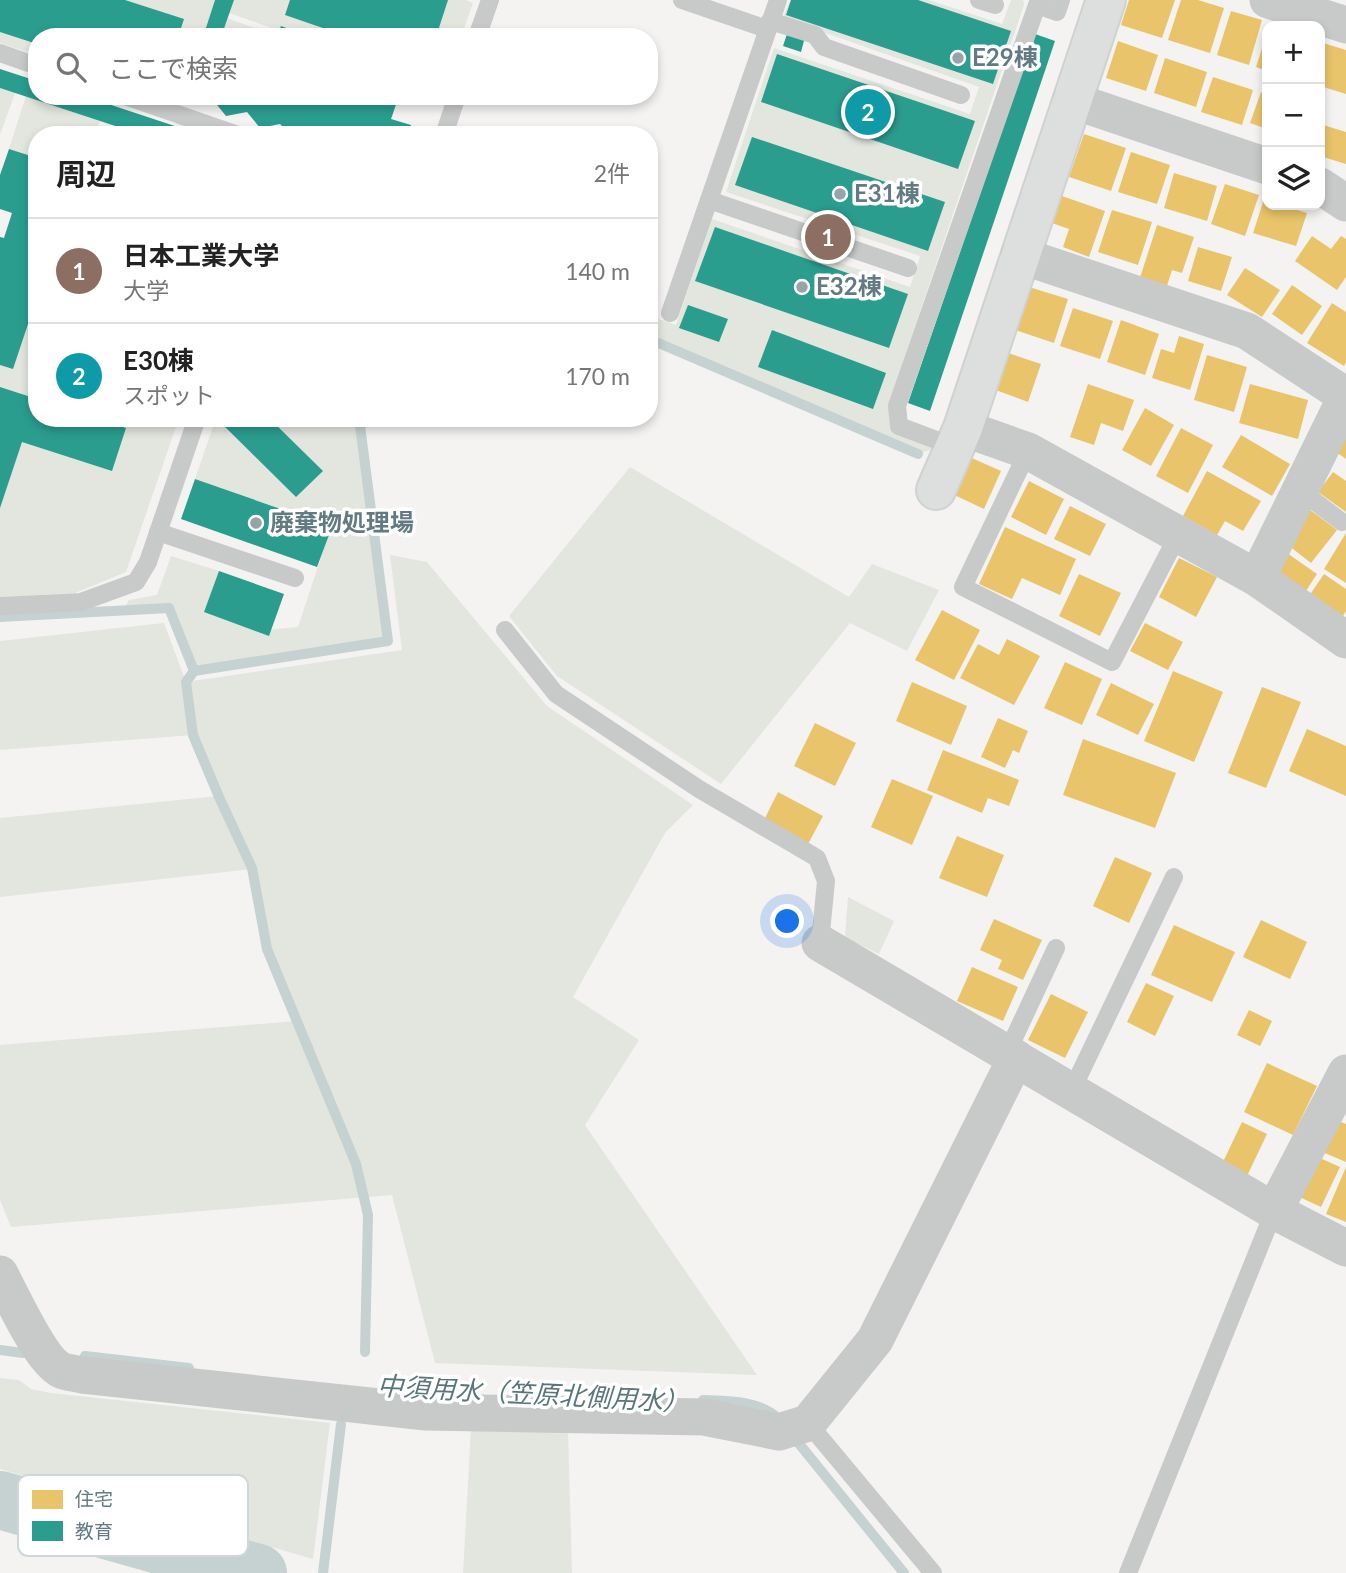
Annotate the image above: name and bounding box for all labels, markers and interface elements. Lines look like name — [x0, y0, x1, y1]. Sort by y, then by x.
map controls — [1262, 21, 1325, 210]
button: + — [1262, 21, 1325, 84]
search box — [28, 28, 658, 105]
place label: E29棟 — [972, 42, 1038, 71]
icon: search — [52, 48, 90, 86]
marker: E29棟 — [950, 50, 966, 66]
text: ここで検索 — [108, 52, 238, 84]
button: − — [1262, 84, 1325, 147]
pin: 2 — [845, 86, 891, 138]
button: layers — [1262, 147, 1325, 210]
text: 周辺 — [56, 155, 116, 191]
text: 2件 — [594, 159, 630, 187]
place label: E31棟 — [854, 178, 920, 207]
marker: E31棟 — [832, 186, 848, 202]
pin: 1 — [805, 211, 851, 263]
text: 日本工業大学 — [123, 239, 279, 271]
text: 1 — [72, 257, 86, 285]
text: 140 m — [565, 257, 630, 285]
place label: E32棟 — [816, 271, 882, 300]
text: 大学 — [123, 276, 169, 304]
marker: E32棟 — [794, 279, 810, 295]
text: E30棟 — [123, 344, 194, 376]
text: 2 — [72, 362, 86, 390]
text: 170 m — [565, 362, 630, 390]
text: スポット — [123, 381, 215, 409]
place label: 廃棄物処理場 — [270, 507, 414, 536]
marker: 廃棄物処理場 — [248, 515, 264, 531]
your location — [770, 904, 804, 938]
water label: 中須用水（笠原北側用水） — [376, 1369, 690, 1417]
legend — [18, 1475, 248, 1556]
text: 住宅 — [75, 1487, 113, 1510]
text: 教育 — [75, 1519, 113, 1542]

